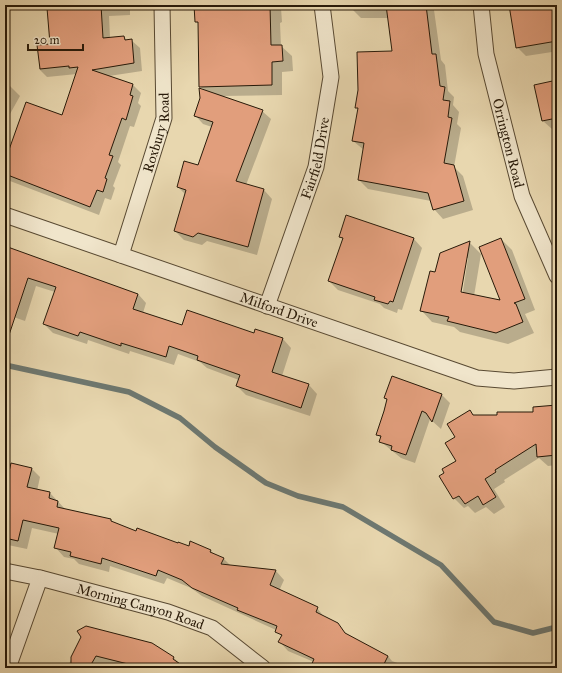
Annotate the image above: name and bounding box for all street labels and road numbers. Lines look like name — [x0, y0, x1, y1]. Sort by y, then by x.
street label: Roxbury Road — [139, 92, 173, 175]
street label: Orrington Road — [489, 96, 528, 189]
street label: Fairfield Drive — [297, 116, 333, 201]
street label: Milford Drive — [238, 288, 321, 331]
street label: Morning Canyon Road — [75, 580, 207, 633]

